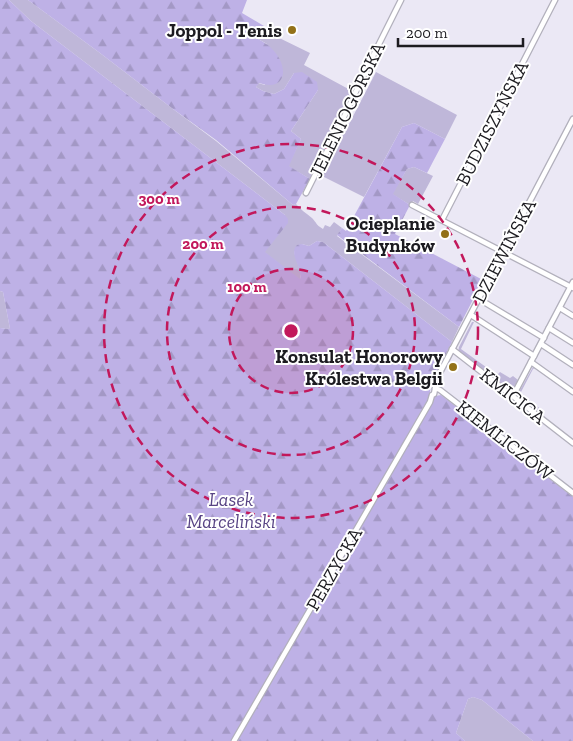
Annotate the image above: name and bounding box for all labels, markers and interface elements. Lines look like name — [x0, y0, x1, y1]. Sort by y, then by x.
scale bar — [398, 15, 523, 47]
place label: Joppol - Tenis — [167, 19, 282, 42]
marker: Joppol - Tenis — [286, 24, 298, 36]
text: 200 m — [406, 24, 447, 42]
street label: JELENIOGÓRSKA — [304, 38, 390, 182]
street label: BUDZISZYŃSKA — [451, 56, 534, 189]
text: 300 m — [138, 190, 180, 208]
street label: DZIEWIŃSKA — [467, 195, 541, 307]
place label: Ocieplanie Budynków — [346, 212, 436, 257]
marker: Ocieplanie Budynków — [439, 228, 451, 240]
text: 200 m — [182, 235, 224, 253]
text: 100 m — [227, 278, 267, 296]
centre of rings — [282, 322, 300, 340]
place label: Konsulat Honorowy Królestwa Belgii — [275, 345, 443, 390]
marker: Konsulat Honorowy Królestwa Belgii — [447, 361, 459, 373]
street label: KMICICA — [475, 363, 551, 429]
street label: KIEMLICZÓW — [452, 395, 558, 485]
park label: Lasek Marceliński — [186, 488, 276, 533]
street label: PERZYCKA — [301, 523, 367, 615]

